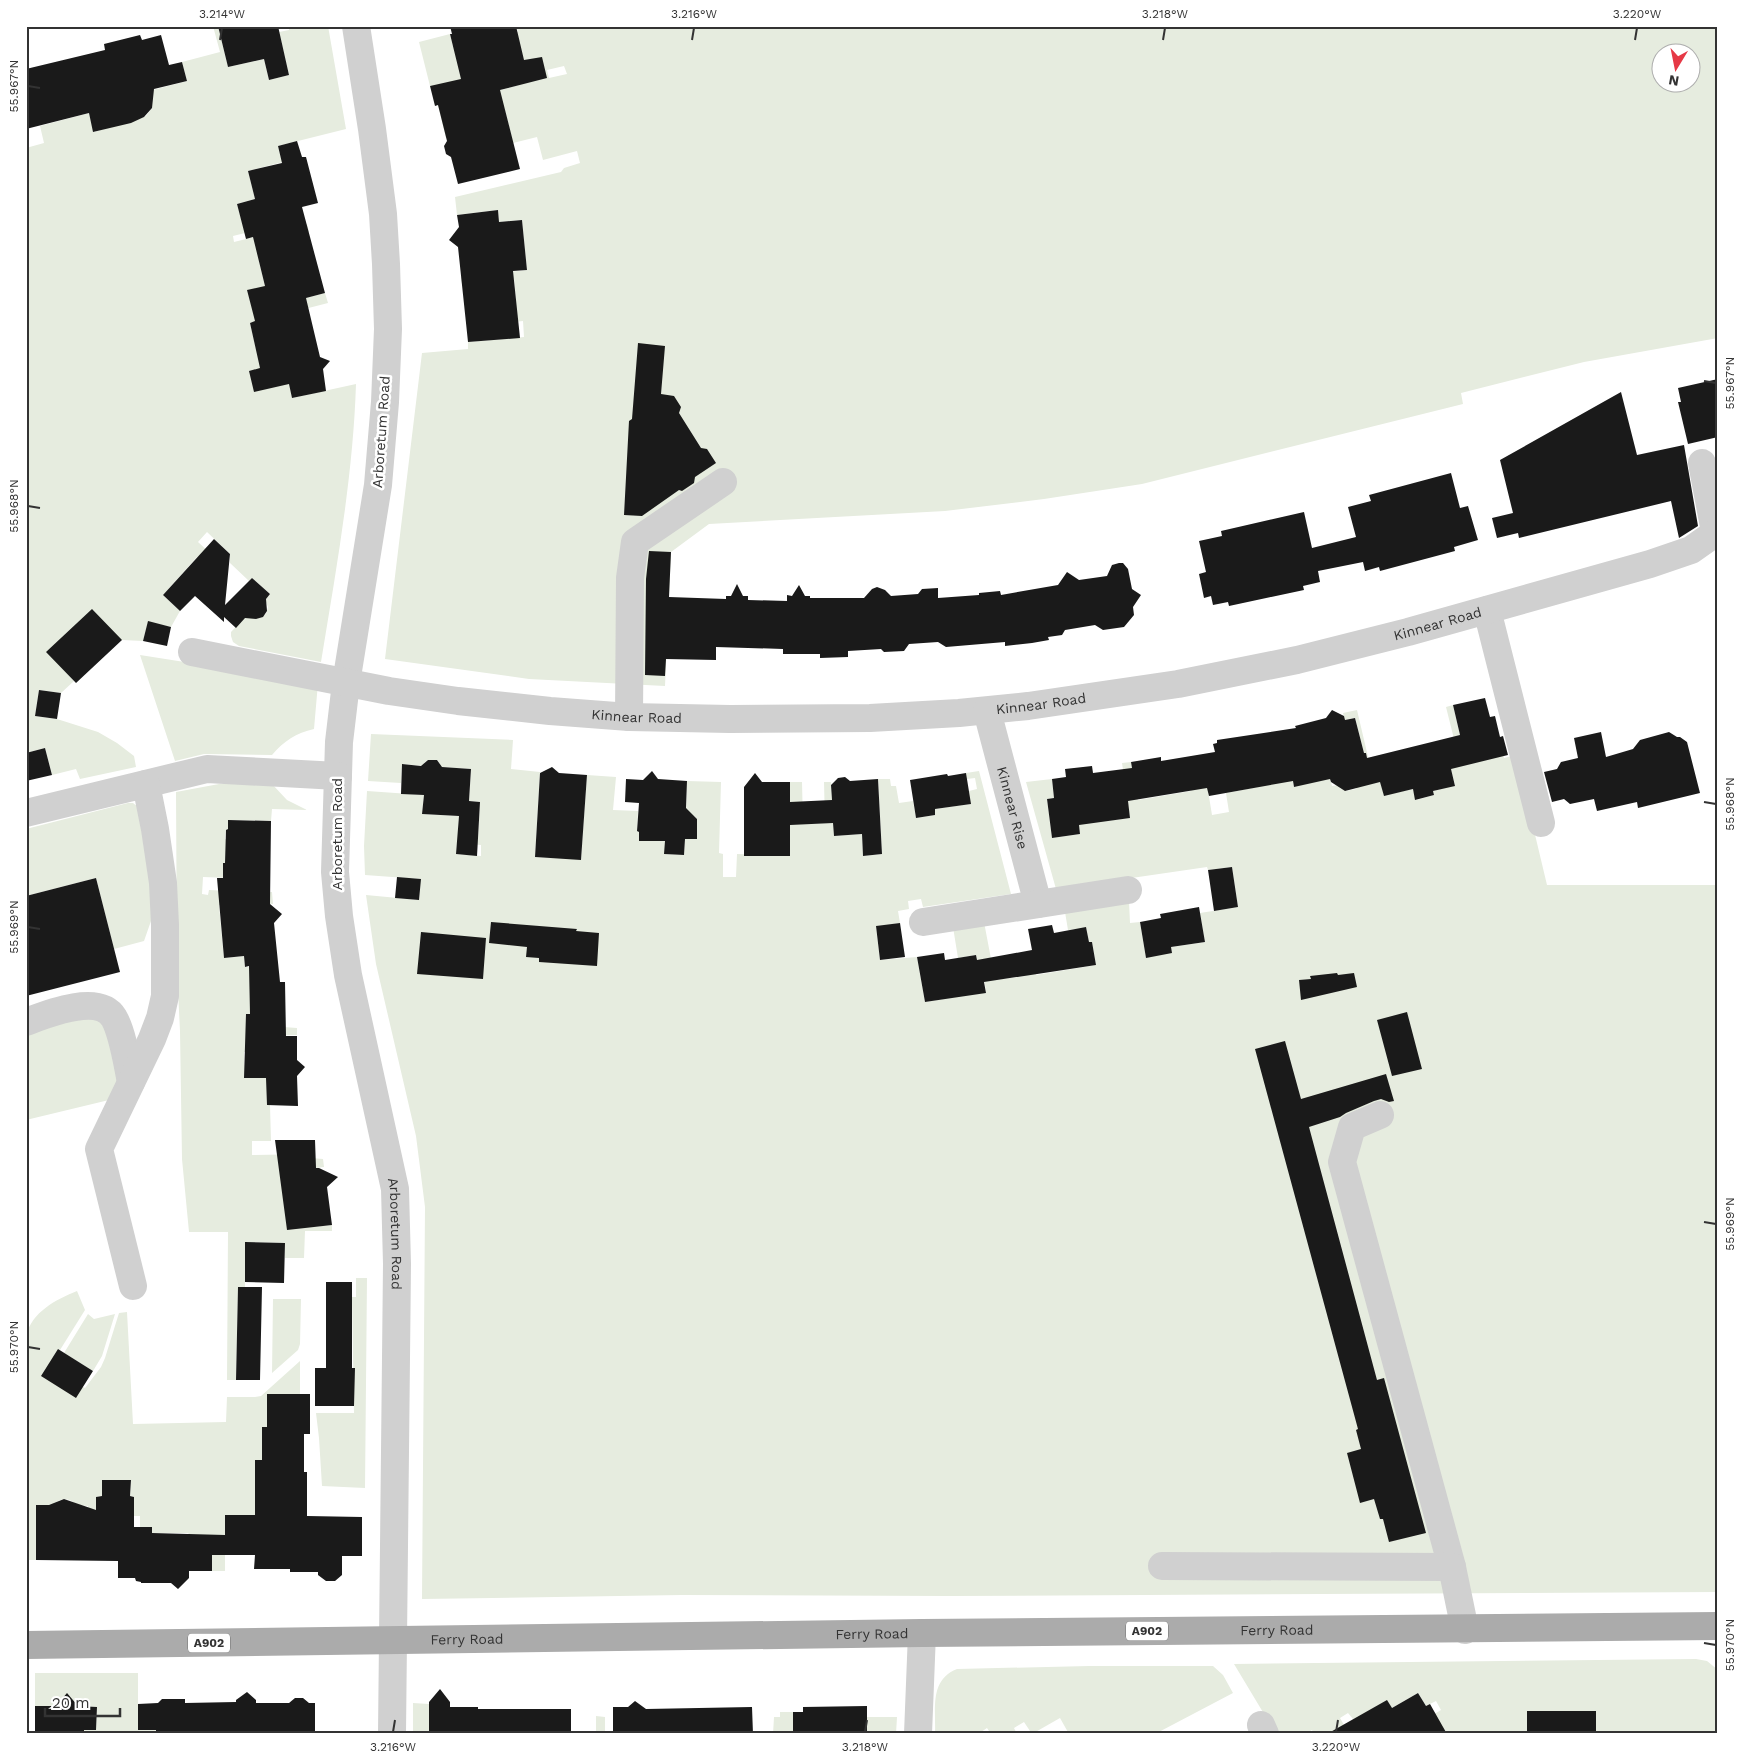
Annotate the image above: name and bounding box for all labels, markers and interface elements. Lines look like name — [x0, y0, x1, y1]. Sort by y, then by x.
text: 3.214°W — [199, 7, 246, 21]
text: 3.216°W — [671, 7, 718, 21]
text: 3.218°W — [1142, 7, 1189, 21]
text: 3.220°W — [1613, 7, 1662, 21]
north arrow — [1652, 42, 1702, 92]
text: 55.967°N — [7, 60, 21, 112]
text: N — [1667, 72, 1680, 90]
text: 55.967°N — [1723, 357, 1737, 409]
street label: Arboretum Road — [369, 375, 393, 489]
text: 55.968°N — [7, 479, 21, 533]
street label: Kinnear Road — [1392, 604, 1483, 643]
street label: Kinnear Road — [995, 690, 1087, 717]
street label: Kinnear Road — [591, 706, 682, 726]
street label: Kinnear Rise — [994, 765, 1031, 851]
text: 55.968°N — [1723, 777, 1737, 831]
street label: Arboretum Road — [329, 778, 345, 890]
text: 55.969°N — [7, 900, 21, 954]
street label: Arboretum Road — [385, 1176, 405, 1290]
text: 55.969°N — [1723, 1197, 1737, 1251]
text: 55.970°N — [7, 1321, 21, 1373]
text: 55.970°N — [1723, 1619, 1737, 1671]
road number: A902 — [1126, 1622, 1168, 1640]
street label: Ferry Road — [1240, 1622, 1314, 1638]
street label: Ferry Road — [835, 1625, 909, 1642]
street label: Ferry Road — [430, 1631, 504, 1648]
road number: A902 — [188, 1634, 230, 1652]
scale bar — [45, 1685, 120, 1717]
text: 20 m — [52, 1694, 90, 1712]
text: 3.216°W — [370, 1740, 417, 1754]
text: 3.218°W — [842, 1740, 889, 1754]
text: 3.220°W — [1312, 1740, 1361, 1754]

